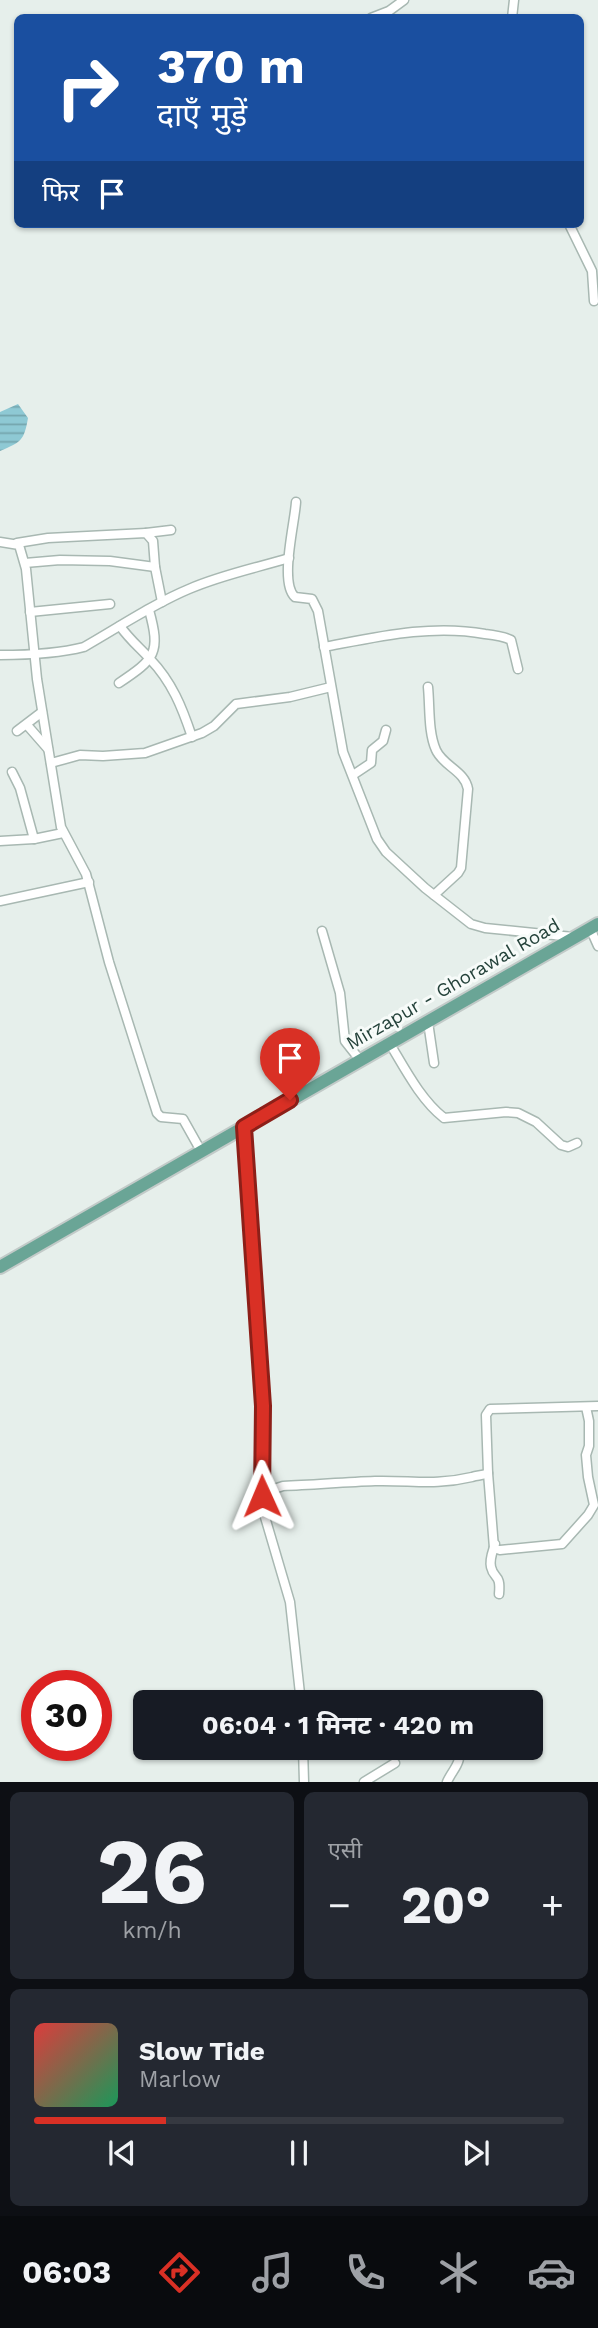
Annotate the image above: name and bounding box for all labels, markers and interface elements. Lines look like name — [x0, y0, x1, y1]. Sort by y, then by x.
text: 370 m — [157, 37, 305, 95]
icon: right — [42, 42, 133, 133]
text: दाएँ मुड़ें — [157, 96, 247, 134]
icon: arrive — [93, 175, 131, 213]
text: फिर — [42, 177, 79, 207]
street label: Mirzapur - Ghorawal Road — [342, 913, 564, 1055]
pin — [260, 1028, 320, 1100]
icon: arrive — [271, 1039, 309, 1077]
position arrow — [225, 1459, 299, 1533]
speed limit sign: 30 — [21, 1670, 112, 1761]
text: 06:04 · 1 मिनट · 420 m — [202, 1710, 474, 1740]
text: 26 — [97, 1818, 207, 1925]
text: एसी — [328, 1837, 362, 1864]
text: 20° — [401, 1875, 491, 1936]
text: − — [328, 1883, 351, 1927]
text: + — [541, 1883, 564, 1927]
text: km/h — [122, 1917, 182, 1944]
text: Slow Tide — [139, 2036, 265, 2066]
text: Marlow — [139, 2066, 221, 2093]
icon: previous — [103, 2134, 141, 2172]
icon: pause — [280, 2134, 318, 2172]
icon: next — [457, 2134, 495, 2172]
icon: directions — [155, 2248, 204, 2297]
icon: music — [248, 2248, 297, 2297]
icon: phone — [341, 2248, 390, 2297]
icon: climate — [434, 2248, 483, 2297]
icon: car — [527, 2248, 576, 2297]
text: 06:03 — [22, 2253, 111, 2291]

